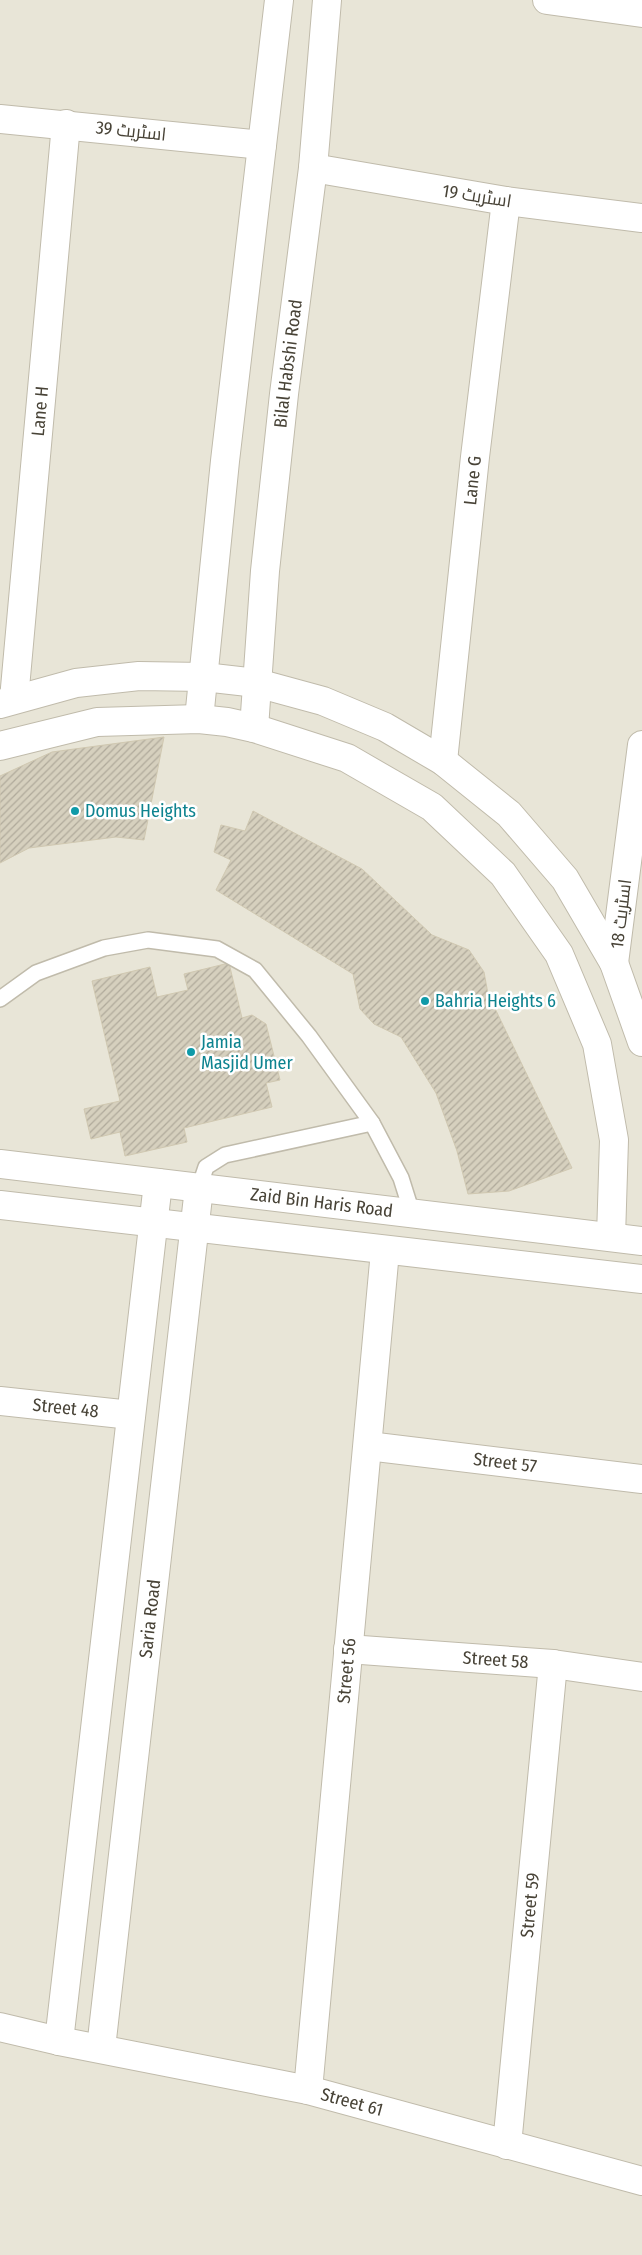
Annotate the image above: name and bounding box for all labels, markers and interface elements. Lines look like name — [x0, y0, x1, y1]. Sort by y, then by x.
street label: اسٹریٹ 39 — [95, 116, 167, 146]
street label: اسٹریٹ 19 — [441, 180, 513, 212]
street label: Bilal Habshi Road — [269, 298, 307, 429]
street label: Lane H — [27, 385, 53, 437]
street label: Lane G — [459, 455, 486, 506]
place label: Domus Heights — [85, 800, 196, 822]
marker: Domus Heights — [69, 805, 81, 817]
street label: اسٹریٹ 18 — [606, 878, 636, 950]
place label: Bahria Heights 6 — [435, 990, 556, 1012]
marker: Bahria Heights 6 — [419, 995, 431, 1007]
place label: Jamia Masjid Umer — [201, 1031, 293, 1074]
marker: Jamia Masjid Umer — [185, 1046, 197, 1058]
street label: Zaid Bin Haris Road — [249, 1183, 394, 1222]
street label: Street 48 — [32, 1394, 100, 1422]
street label: Street 57 — [472, 1448, 538, 1477]
street label: Saria Road — [135, 1578, 165, 1659]
street label: Street 56 — [333, 1637, 360, 1705]
street label: Street 58 — [462, 1646, 529, 1673]
street label: Street 59 — [516, 1872, 544, 1939]
street label: Street 61 — [318, 2083, 386, 2121]

